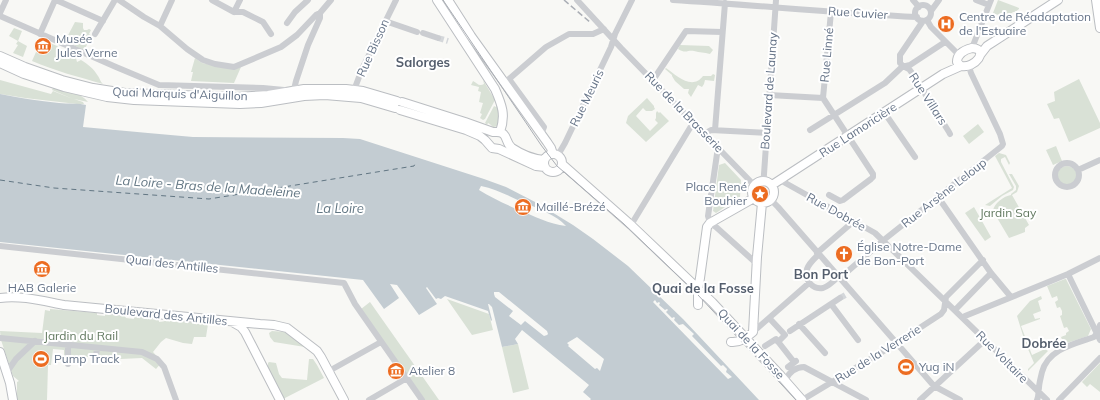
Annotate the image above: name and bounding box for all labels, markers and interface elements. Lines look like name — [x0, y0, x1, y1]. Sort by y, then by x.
street label: Rue Cuvier — [828, 3, 889, 22]
place label: Centre de Réadaptation de l'Estuaire — [959, 9, 1091, 38]
hospital icon: Centre de Réadaptation de l'Estuaire — [936, 14, 956, 34]
street label: Rue Bisson — [353, 17, 392, 79]
street label: Rue Linné — [817, 27, 836, 83]
place label: Musée Jules Verne — [56, 31, 117, 60]
street label: Boulevard de Launay — [757, 31, 780, 150]
museum icon: Musée Jules Verne — [33, 36, 53, 56]
district label: Salorges — [396, 54, 450, 70]
street label: Rue Meuris — [566, 67, 607, 129]
street label: Rue de la Brasserie — [642, 68, 727, 155]
street label: Rue Villars — [906, 70, 951, 128]
street label: Quai Marquis d'Aiguillon — [112, 84, 248, 103]
street label: Rue Lamoricière — [816, 99, 899, 160]
street label: Rue Arsène Leloup — [898, 155, 989, 231]
water label: La Loire - Bras de la Madeleine — [115, 172, 301, 200]
place label: Place René Bouhier — [685, 179, 748, 208]
place icon: Place René Bouhier — [750, 184, 770, 204]
street label: Rue Dobrée — [804, 189, 868, 234]
museum icon: Maillé-Brézé — [513, 197, 533, 217]
place label: Maillé-Brézé — [536, 199, 605, 214]
water label: La Loire — [316, 200, 364, 216]
park label: Jardin Say — [980, 205, 1037, 220]
place label: Église Notre-Dame de Bon-Port — [857, 239, 962, 268]
church icon: Église Notre-Dame de Bon-Port — [834, 244, 854, 264]
street label: Quai des Antilles — [125, 251, 219, 276]
museum icon: HAB Galerie — [32, 259, 52, 279]
district label: Bon Port — [794, 266, 848, 282]
place label: HAB Galerie — [8, 280, 76, 295]
district label: Quai de la Fosse — [652, 280, 754, 296]
street label: Boulevard des Antilles — [104, 301, 228, 328]
street label: Quai de la Fosse — [715, 305, 788, 382]
street label: Rue de la Verrerie — [832, 321, 923, 386]
park label: Jardin du Rail — [44, 328, 118, 343]
street label: Rue Voltaire — [973, 328, 1031, 386]
district label: Dobrée — [1022, 335, 1066, 351]
sports icon: Pump Track — [31, 349, 51, 369]
place label: Pump Track — [54, 351, 120, 366]
sports icon: Yug iN — [896, 357, 916, 377]
place label: Yug iN — [918, 359, 955, 374]
museum icon: Atelier 8 — [386, 361, 406, 381]
place label: Atelier 8 — [409, 363, 455, 378]

